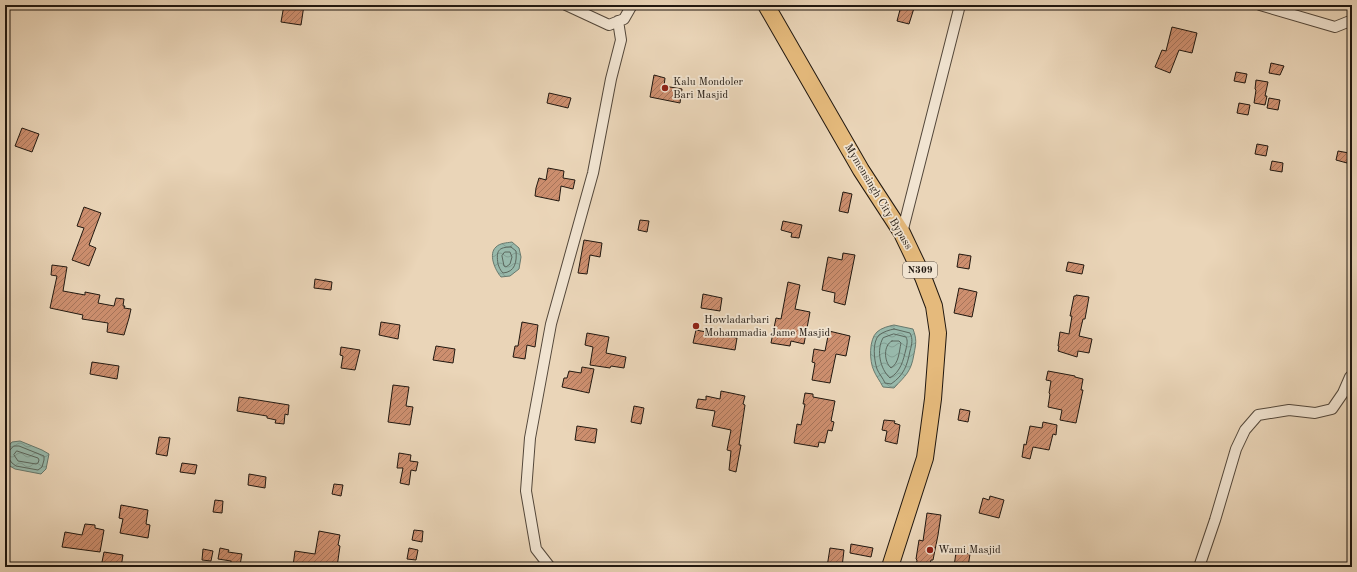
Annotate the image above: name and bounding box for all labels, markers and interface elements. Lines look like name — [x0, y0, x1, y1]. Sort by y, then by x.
place label: Kalu Mondoler Bari Masjid — [673, 77, 744, 101]
marker: Kalu Mondoler Bari Masjid — [660, 83, 670, 93]
street label: Mymensingh City Bypass — [842, 142, 914, 252]
road number: N309 — [903, 262, 937, 278]
place label: Howladarbari Mohammadia Jame Masjid — [704, 315, 830, 339]
marker: Howladarbari Mohammadia Jame Masjid — [691, 321, 701, 331]
marker: Wami Masjid — [925, 545, 935, 555]
place label: Wami Masjid — [938, 545, 1001, 556]

